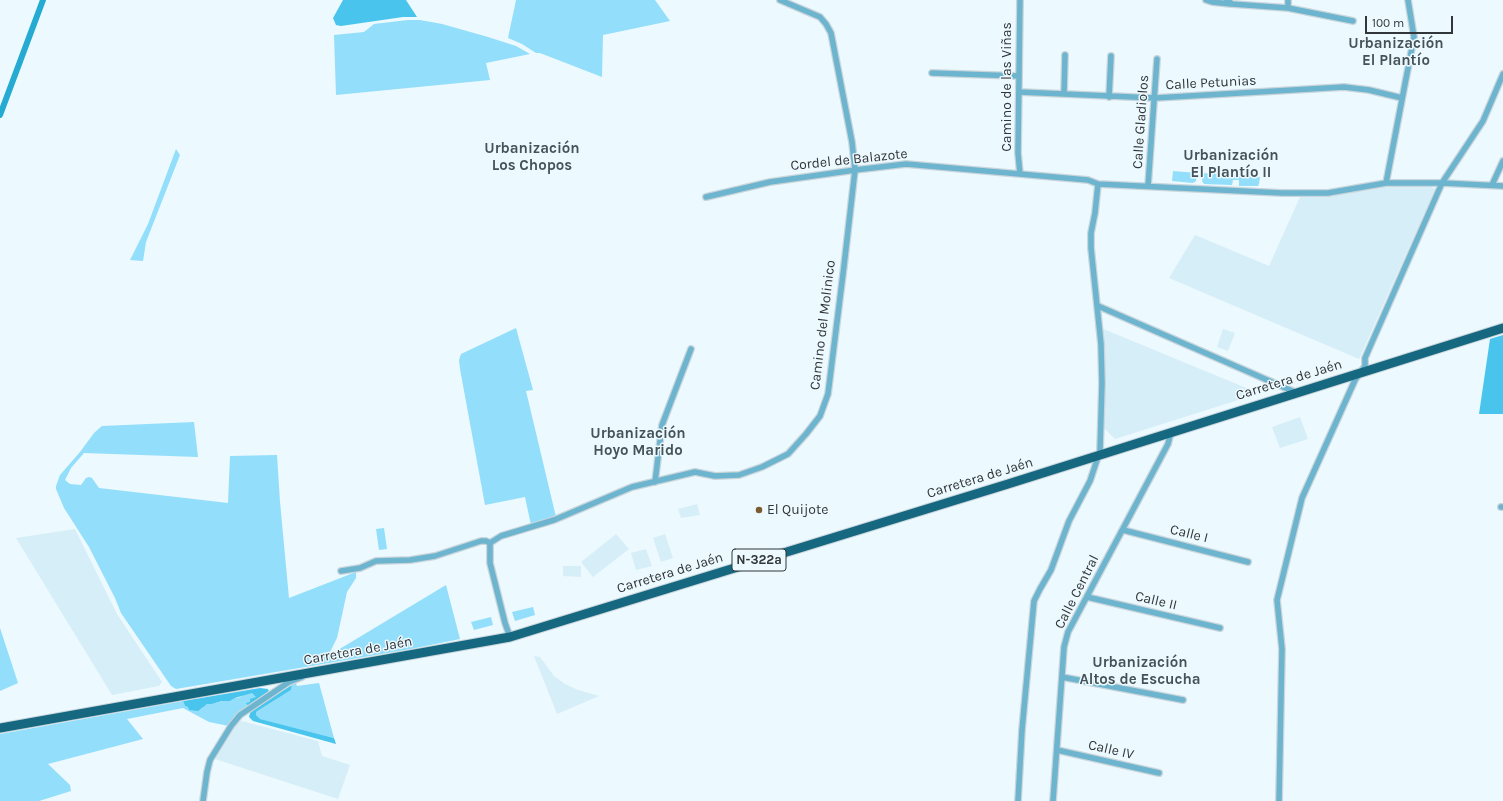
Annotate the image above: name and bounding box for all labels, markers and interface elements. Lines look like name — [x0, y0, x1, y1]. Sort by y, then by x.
scale bar — [1367, 8, 1455, 34]
text: 100 m — [1372, 16, 1404, 30]
street label: Camino de las Viñas — [999, 22, 1015, 152]
district label: Urbanización El Plantío — [1348, 35, 1444, 70]
street label: Calle Petunias — [1165, 72, 1257, 94]
street label: Calle Gladiolos — [1129, 74, 1153, 170]
district label: Urbanización Los Chopos — [484, 140, 580, 175]
street label: Cordel de Balazote — [790, 145, 908, 175]
district label: Urbanización El Plantío II — [1183, 147, 1279, 182]
street label: Camino del Molinico — [807, 259, 839, 391]
street label: Carretera de Jaén — [1234, 356, 1344, 404]
district label: Urbanización Hoyo Marido — [590, 425, 686, 460]
street label: Carretera de Jaén — [925, 454, 1035, 502]
place label: El Quijote — [767, 502, 828, 518]
marker: El Quijote — [754, 505, 764, 515]
street label: Calle I — [1168, 521, 1210, 547]
street label: Carretera de Jaén — [615, 549, 725, 597]
road number: N-322a — [732, 549, 786, 571]
street label: Calle Central — [1051, 552, 1103, 632]
street label: Calle II — [1133, 588, 1179, 614]
street label: Carretera de Jaén — [302, 633, 414, 669]
district label: Urbanización Altos de Escucha — [1079, 654, 1201, 689]
street label: Calle IV — [1086, 737, 1136, 763]

